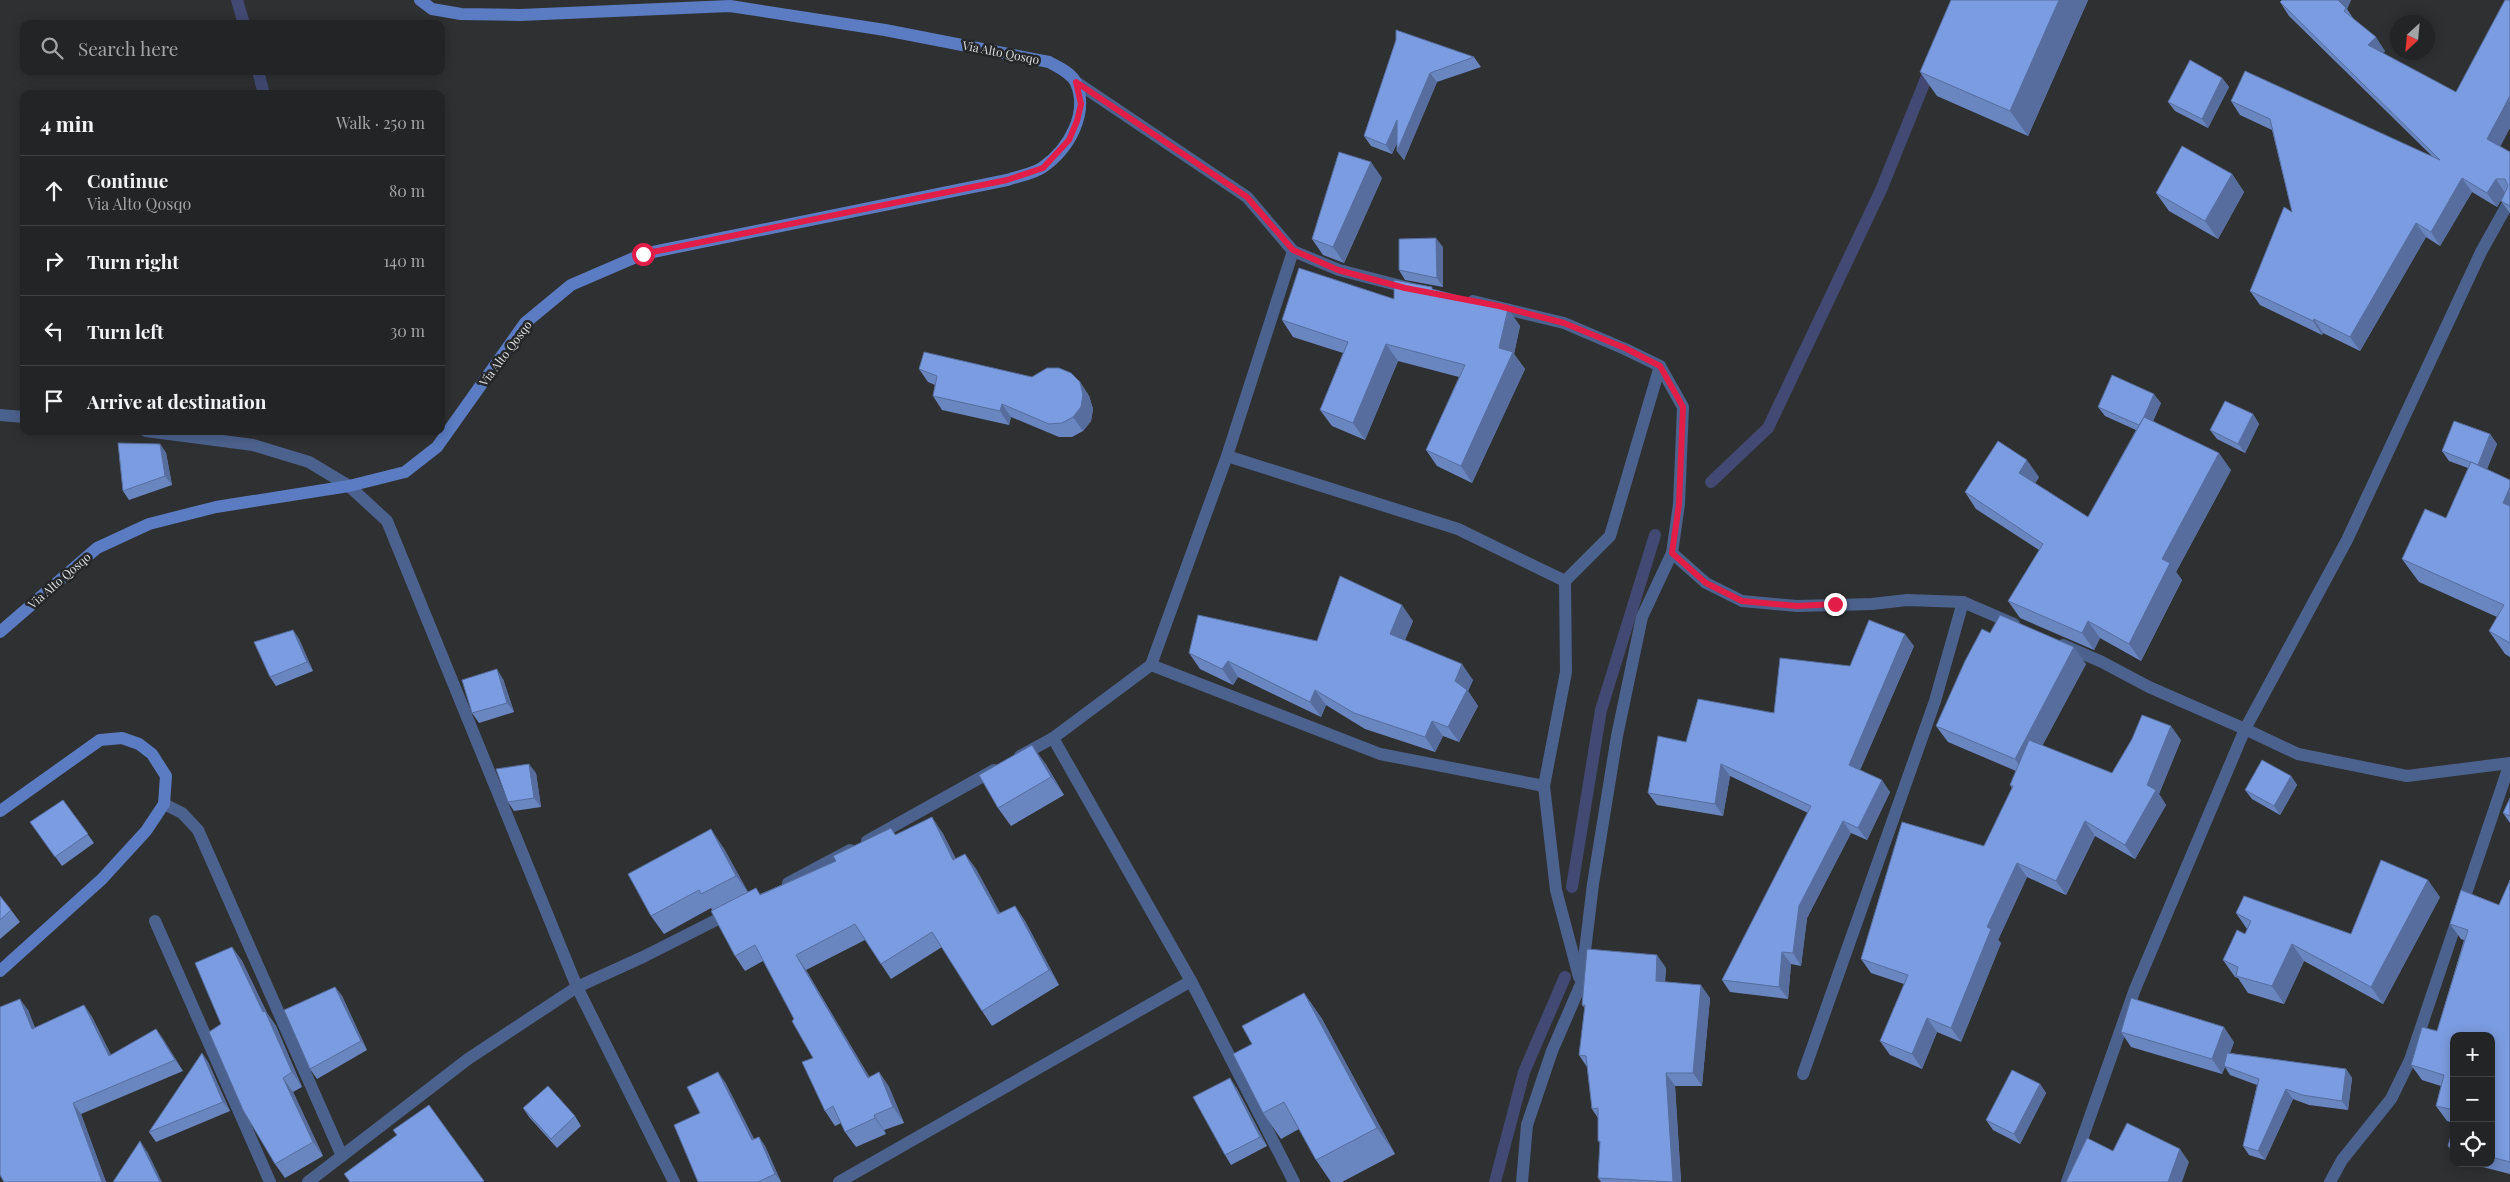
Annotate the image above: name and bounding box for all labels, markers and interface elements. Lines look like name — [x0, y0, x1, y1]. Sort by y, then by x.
north arrow — [2390, 15, 2435, 60]
search box — [20, 20, 445, 75]
icon: search — [38, 34, 66, 62]
text: Search here — [78, 35, 178, 61]
street label: Via Alto Qosqo — [960, 37, 1041, 67]
text: 4 min — [40, 109, 94, 137]
text: Walk · 250 m — [336, 112, 425, 133]
text: Continue — [87, 167, 168, 193]
icon: ahead — [40, 177, 68, 205]
text: 80 m — [389, 180, 425, 201]
text: Via Alto Qosqo — [87, 193, 191, 214]
route start — [632, 243, 655, 266]
icon: right — [40, 247, 68, 275]
text: Turn right — [87, 248, 179, 274]
text: 140 m — [383, 250, 425, 271]
icon: left — [40, 317, 68, 345]
street label: Via Alto Qosqo — [475, 317, 535, 390]
text: Turn left — [87, 318, 164, 344]
text: 30 m — [390, 320, 425, 341]
icon: arrive — [40, 387, 68, 415]
text: Arrive at destination — [87, 388, 267, 414]
street label: Via Alto Qosqo — [24, 548, 94, 612]
route end — [1824, 593, 1847, 616]
map controls — [2450, 1032, 2495, 1167]
button: + — [2450, 1032, 2495, 1077]
button: − — [2450, 1077, 2495, 1122]
button: locate — [2450, 1122, 2495, 1167]

